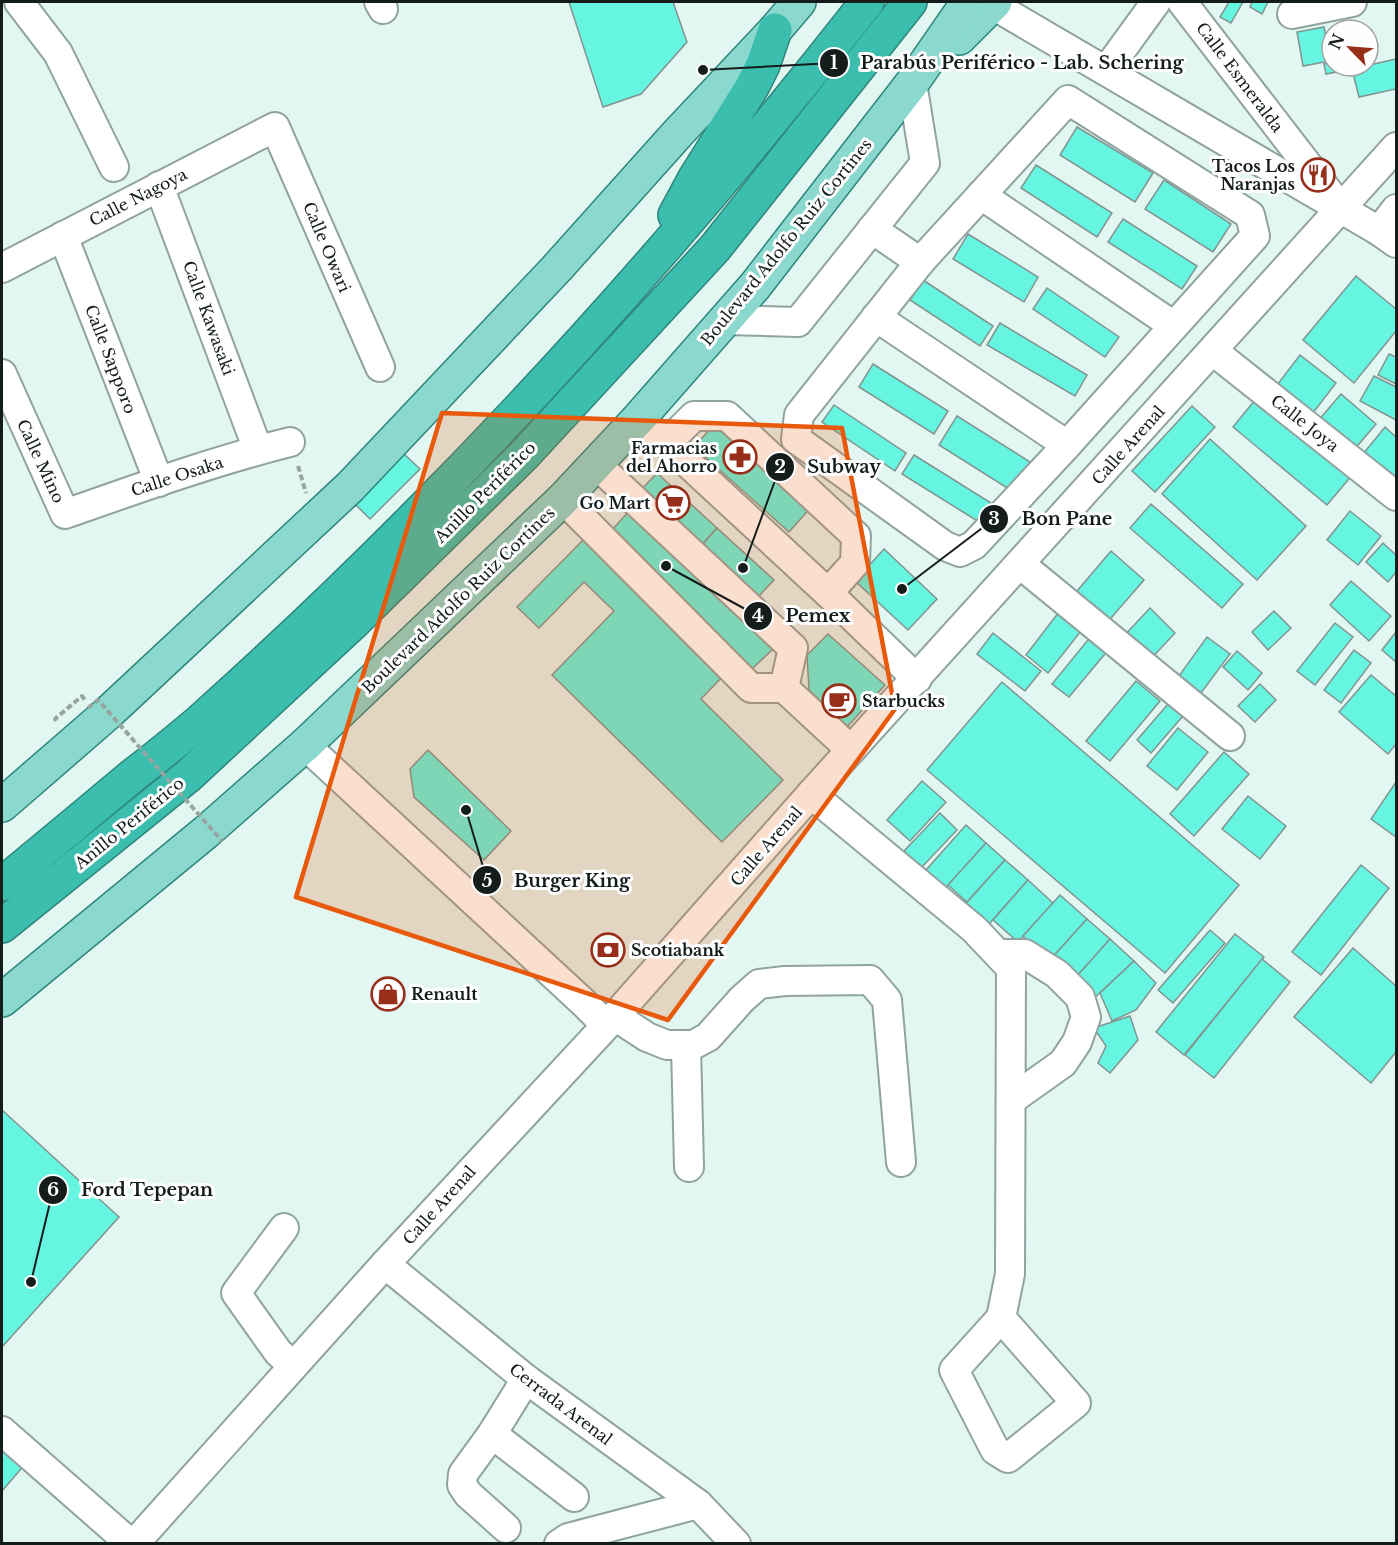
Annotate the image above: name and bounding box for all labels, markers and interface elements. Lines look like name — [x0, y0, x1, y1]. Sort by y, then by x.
street label: Calle Esmeralda — [1192, 18, 1288, 136]
north arrow — [1320, 18, 1380, 78]
text: N — [1324, 31, 1349, 53]
callout: Parabús Periférico - Lab. Schering — [819, 45, 1196, 81]
text: 1 — [830, 52, 838, 74]
text: Parabús Periférico - Lab. Schering — [861, 52, 1184, 74]
street label: Boulevard Adolfo Ruiz Cortines — [696, 134, 876, 350]
place label: Tacos Los Naranjas — [1212, 156, 1295, 194]
restaurant icon: Tacos Los Naranjas — [1300, 157, 1336, 193]
street label: Calle Nagoya — [86, 164, 190, 230]
street label: Calle Owari — [299, 199, 355, 296]
street label: Calle Kawasaki — [179, 258, 239, 379]
street label: Calle Sapporo — [81, 302, 141, 416]
street label: Calle Joya — [1267, 390, 1343, 456]
street label: Calle Arenal — [1087, 401, 1169, 489]
street label: Calle Mino — [13, 416, 69, 506]
street label: Anillo Periférico — [430, 437, 540, 547]
place label: Farmacias del Ahorro — [626, 438, 717, 476]
pharmacy icon: Farmacias del Ahorro — [722, 439, 758, 475]
callout: Subway — [765, 449, 893, 485]
street label: Calle Osaka — [128, 452, 226, 500]
text: 2 — [774, 456, 786, 478]
text: Subway — [807, 456, 881, 478]
supermarket icon: Go Mart — [655, 485, 691, 521]
place label: Go Mart — [580, 493, 651, 513]
callout: Bon Pane — [979, 501, 1124, 537]
street label: Boulevard Adolfo Ruiz Cortines — [357, 502, 559, 698]
text: 3 — [988, 508, 1000, 530]
text: Bon Pane — [1022, 508, 1112, 530]
callout: Pemex — [743, 598, 862, 634]
text: 4 — [752, 605, 764, 627]
text: Pemex — [786, 605, 851, 627]
cafe icon: Starbucks — [821, 683, 857, 719]
place label: Starbucks — [862, 691, 945, 711]
street label: Anillo Periférico — [70, 773, 188, 874]
street label: Calle Arenal — [726, 802, 806, 890]
callout: Burger King — [472, 862, 643, 898]
text: 5 — [482, 870, 492, 892]
text: Burger King — [514, 870, 631, 892]
bank icon: Scotiabank — [590, 932, 626, 968]
place label: Scotiabank — [631, 940, 725, 960]
shop icon: Renault — [370, 976, 406, 1012]
place label: Renault — [411, 984, 478, 1004]
street label: Calle Arenal — [398, 1161, 480, 1249]
callout: Ford Tepepan — [38, 1172, 225, 1208]
text: 6 — [47, 1179, 59, 1201]
text: Ford Tepepan — [81, 1179, 213, 1201]
street label: Cerrada Arenal — [506, 1359, 616, 1449]

